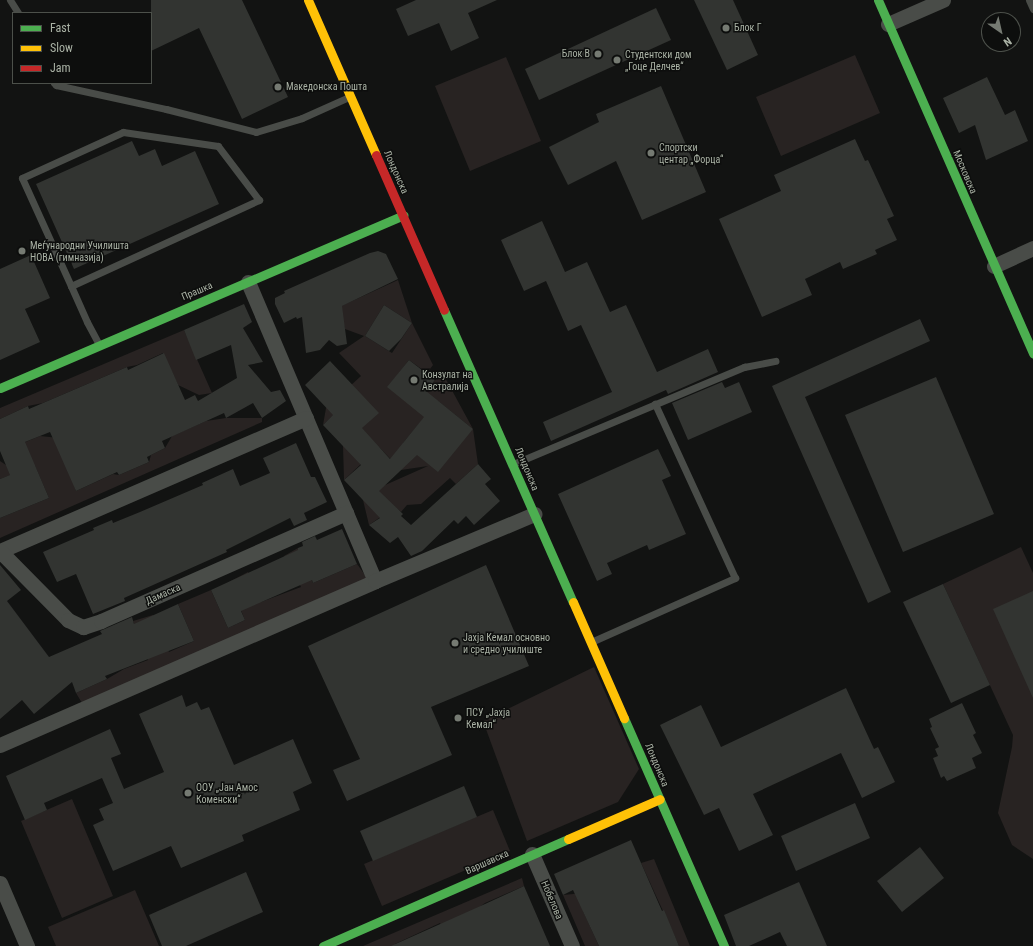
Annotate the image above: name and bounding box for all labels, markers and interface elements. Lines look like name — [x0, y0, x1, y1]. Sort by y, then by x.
legend — [12, 12, 152, 84]
north arrow — [981, 12, 1021, 52]
text: Fast — [50, 21, 70, 35]
place label: Блок Г — [734, 22, 762, 34]
marker: Блок Г — [721, 23, 731, 33]
text: N — [1001, 34, 1014, 49]
text: Slow — [50, 41, 73, 55]
place label: Блок В — [562, 48, 590, 60]
place label: Студентски дом „Гоце Делчев“ — [625, 48, 692, 72]
marker: Блок В — [593, 49, 603, 59]
marker: Студентски дом „Гоце Делчев“ — [612, 55, 622, 65]
text: Jam — [50, 61, 71, 75]
place label: Македонска Пошта — [286, 81, 367, 93]
marker: Македонска Пошта — [273, 82, 283, 92]
place label: Спортски центар „Форца“ — [659, 141, 723, 164]
marker: Спортски центар „Форца“ — [646, 148, 656, 158]
street label: Московска — [950, 148, 980, 196]
street label: Лондонска — [381, 149, 411, 195]
place label: Меѓународни Училишта НОВА (гимназија) — [30, 239, 129, 262]
marker: Меѓународни Училишта НОВА (гимназија) — [17, 246, 27, 256]
street label: Прашка — [180, 279, 214, 303]
place label: Конзулат на Австралија — [422, 368, 472, 392]
marker: Конзулат на Австралија — [409, 375, 419, 385]
street label: Лондонска — [513, 446, 541, 492]
street label: Дамаска — [144, 581, 182, 607]
place label: Јахја Кемал основно и средно училиште — [463, 631, 550, 654]
marker: Јахја Кемал основно и средно училиште — [450, 638, 460, 648]
place label: ПСУ „Јахја Кемал“ — [466, 706, 510, 730]
marker: ПСУ „Јахја Кемал“ — [453, 713, 463, 723]
street label: Лондонска — [643, 742, 671, 788]
place label: ООУ „Јан Амос Коменски“ — [196, 781, 258, 804]
marker: ООУ „Јан Амос Коменски“ — [183, 788, 193, 798]
street label: Варшавска — [463, 847, 511, 877]
street label: Нобелова — [539, 879, 565, 921]

